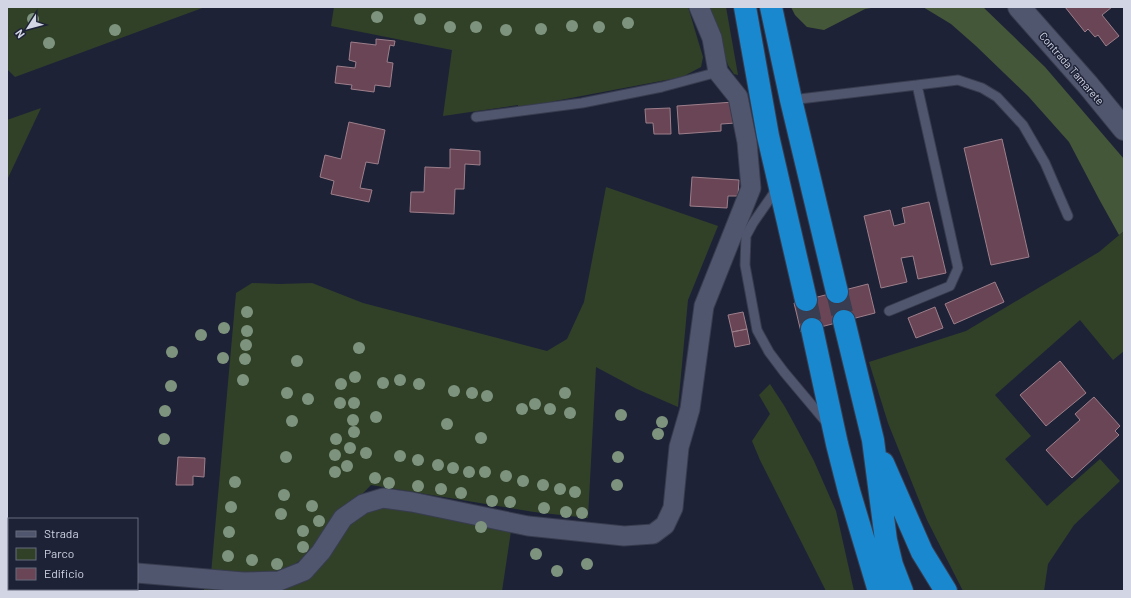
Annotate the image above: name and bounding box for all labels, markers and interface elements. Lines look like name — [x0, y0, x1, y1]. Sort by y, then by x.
north arrow — [8, 8, 48, 48]
text: N — [12, 27, 27, 41]
street label: Contrada Tamarete — [1037, 29, 1107, 107]
legend — [8, 518, 138, 590]
text: Strada — [44, 526, 79, 540]
text: Parco — [44, 546, 74, 560]
text: Edificio — [44, 566, 84, 580]

